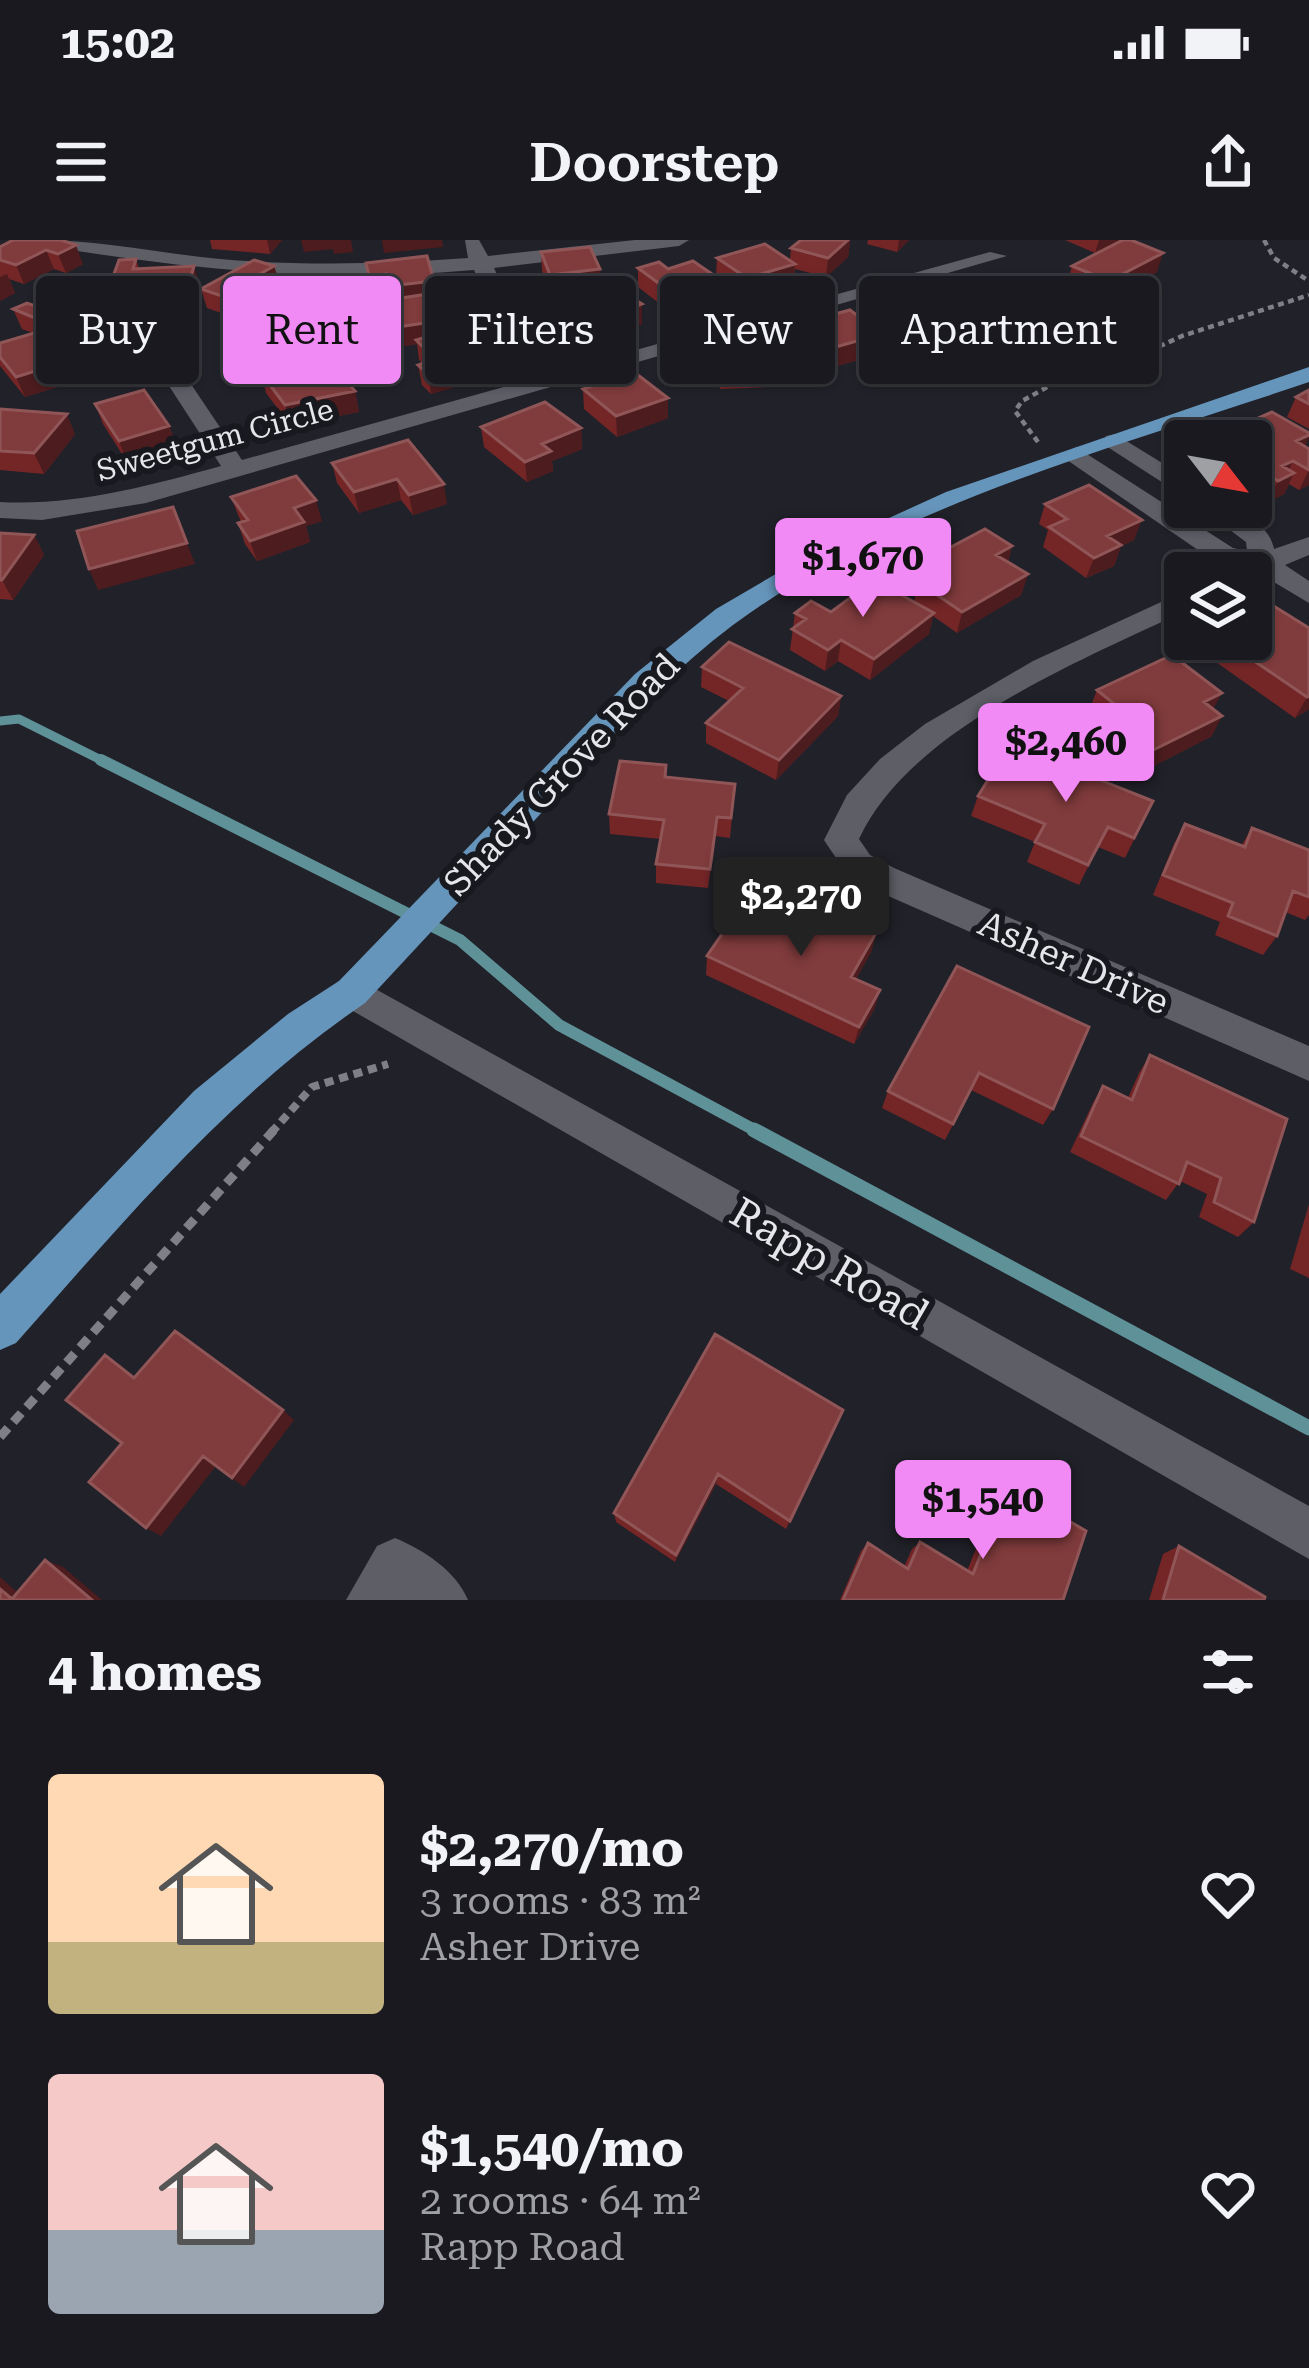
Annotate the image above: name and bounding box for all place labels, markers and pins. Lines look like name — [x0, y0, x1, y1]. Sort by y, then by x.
pin: $1,670 — [765, 518, 961, 620]
pin: $2,460 — [968, 703, 1164, 805]
pin: $2,270 — [703, 857, 899, 959]
pin: $1,540 — [885, 1460, 1081, 1562]

